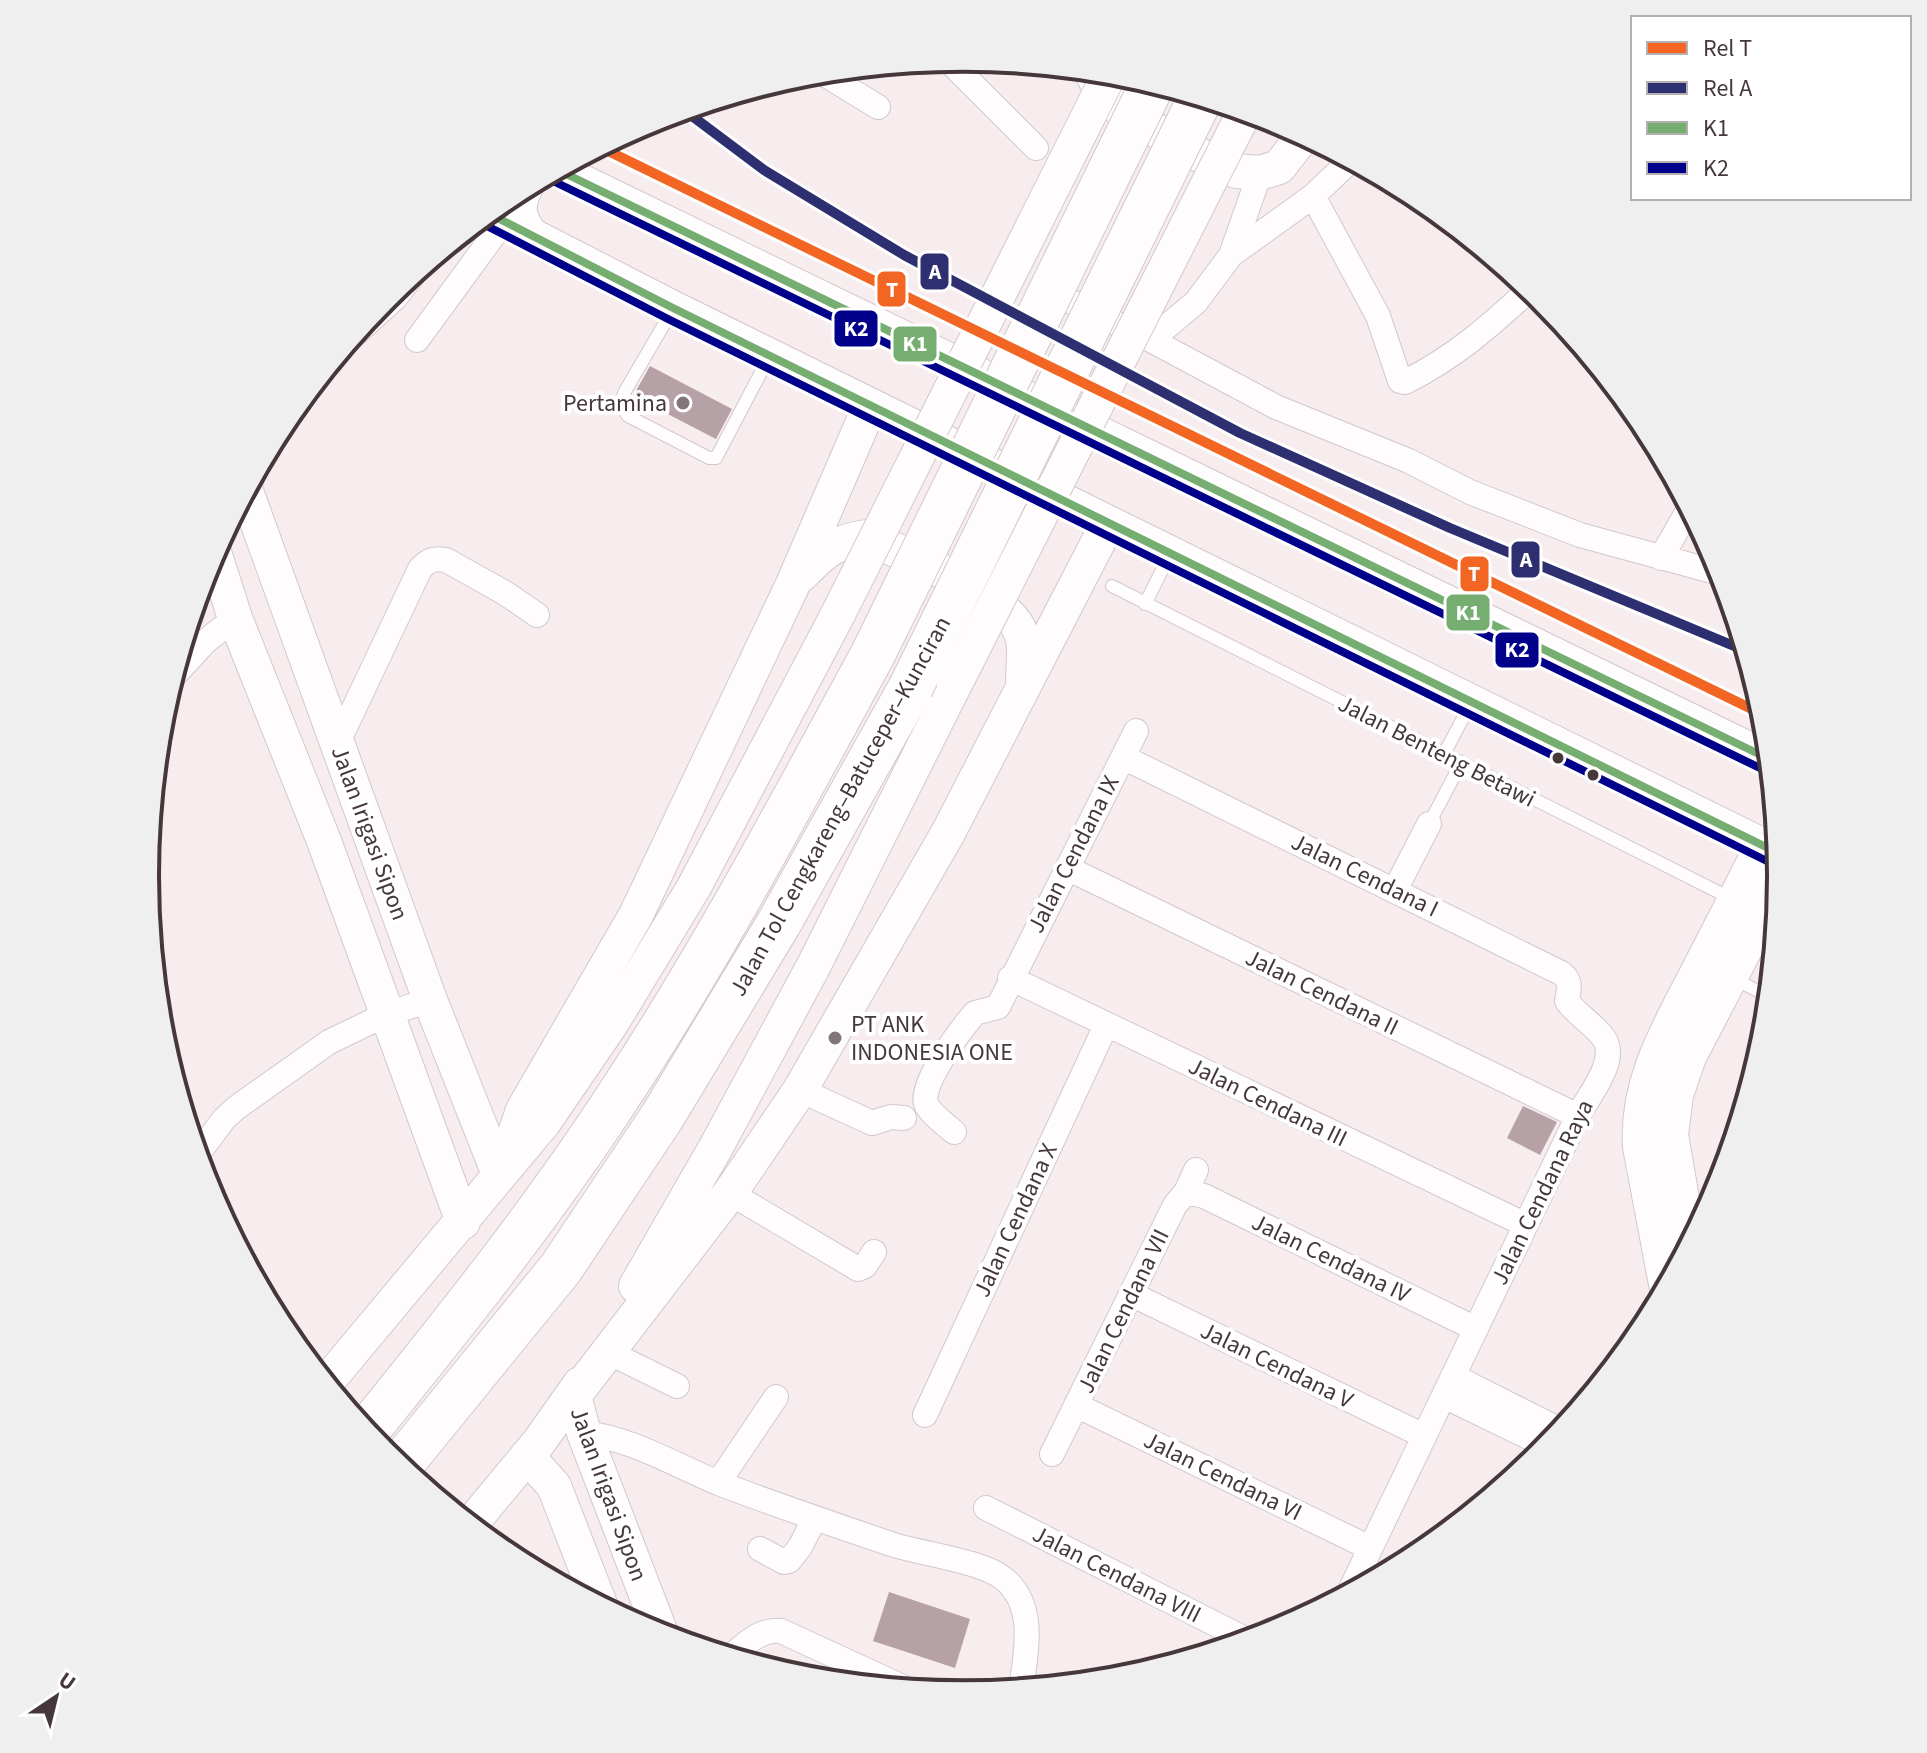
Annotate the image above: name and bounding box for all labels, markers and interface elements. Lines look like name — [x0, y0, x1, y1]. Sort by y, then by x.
legend — [1631, 16, 1911, 200]
text: Rel T — [1703, 31, 1752, 66]
text: Rel A — [1703, 71, 1752, 106]
text: K1 — [1703, 111, 1729, 146]
text: K2 — [1703, 151, 1729, 186]
line badge: A — [919, 252, 950, 291]
text: A — [928, 256, 942, 288]
line badge: T — [876, 270, 907, 308]
text: T — [886, 274, 898, 306]
line badge: K2 — [833, 309, 879, 348]
text: K2 — [843, 313, 869, 345]
line badge: K1 — [892, 325, 938, 363]
text: K1 — [902, 328, 928, 360]
place label: Pertamina — [563, 386, 667, 421]
marker: Pertamina — [674, 394, 692, 412]
line badge: A — [1510, 540, 1541, 579]
text: A — [1519, 544, 1533, 576]
line badge: T — [1459, 555, 1490, 593]
text: T — [1468, 558, 1480, 590]
line badge: K1 — [1445, 593, 1491, 632]
text: K1 — [1455, 597, 1481, 629]
street label: Jalan Tol Cengkareng–Batuceper–Kunciran — [721, 610, 960, 1003]
line badge: K2 — [1494, 631, 1540, 669]
text: K2 — [1504, 634, 1530, 666]
street label: Jalan Benteng Betawi — [1332, 687, 1541, 816]
street label: Jalan Irigasi Sipon — [322, 741, 417, 925]
unlabelled marker — [1550, 750, 1566, 766]
unlabelled marker — [1585, 767, 1601, 783]
street label: Jalan Cendana IX — [1019, 769, 1128, 939]
street label: Jalan Cendana I — [1285, 825, 1444, 926]
street label: Jalan Cendana II — [1239, 940, 1404, 1045]
place label: PT ANK INDONESIA ONE — [851, 1007, 1013, 1070]
marker: PT ANK INDONESIA ONE — [826, 1029, 844, 1047]
street label: Jalan Cendana III — [1182, 1049, 1353, 1156]
street label: Jalan Cendana Raya — [1482, 1094, 1603, 1291]
street label: Jalan Cendana X — [964, 1137, 1066, 1303]
street label: Jalan Cendana IV — [1246, 1205, 1417, 1312]
street label: Jalan Cendana VII — [1069, 1223, 1178, 1399]
street label: Jalan Cendana V — [1194, 1313, 1360, 1418]
street label: Jalan Irigasi Sipon — [561, 1402, 656, 1586]
street label: Jalan Cendana VI — [1138, 1423, 1308, 1530]
street label: Jalan Cendana VIII — [1026, 1517, 1207, 1632]
north arrow — [16, 1657, 96, 1737]
text: U — [52, 1664, 82, 1699]

